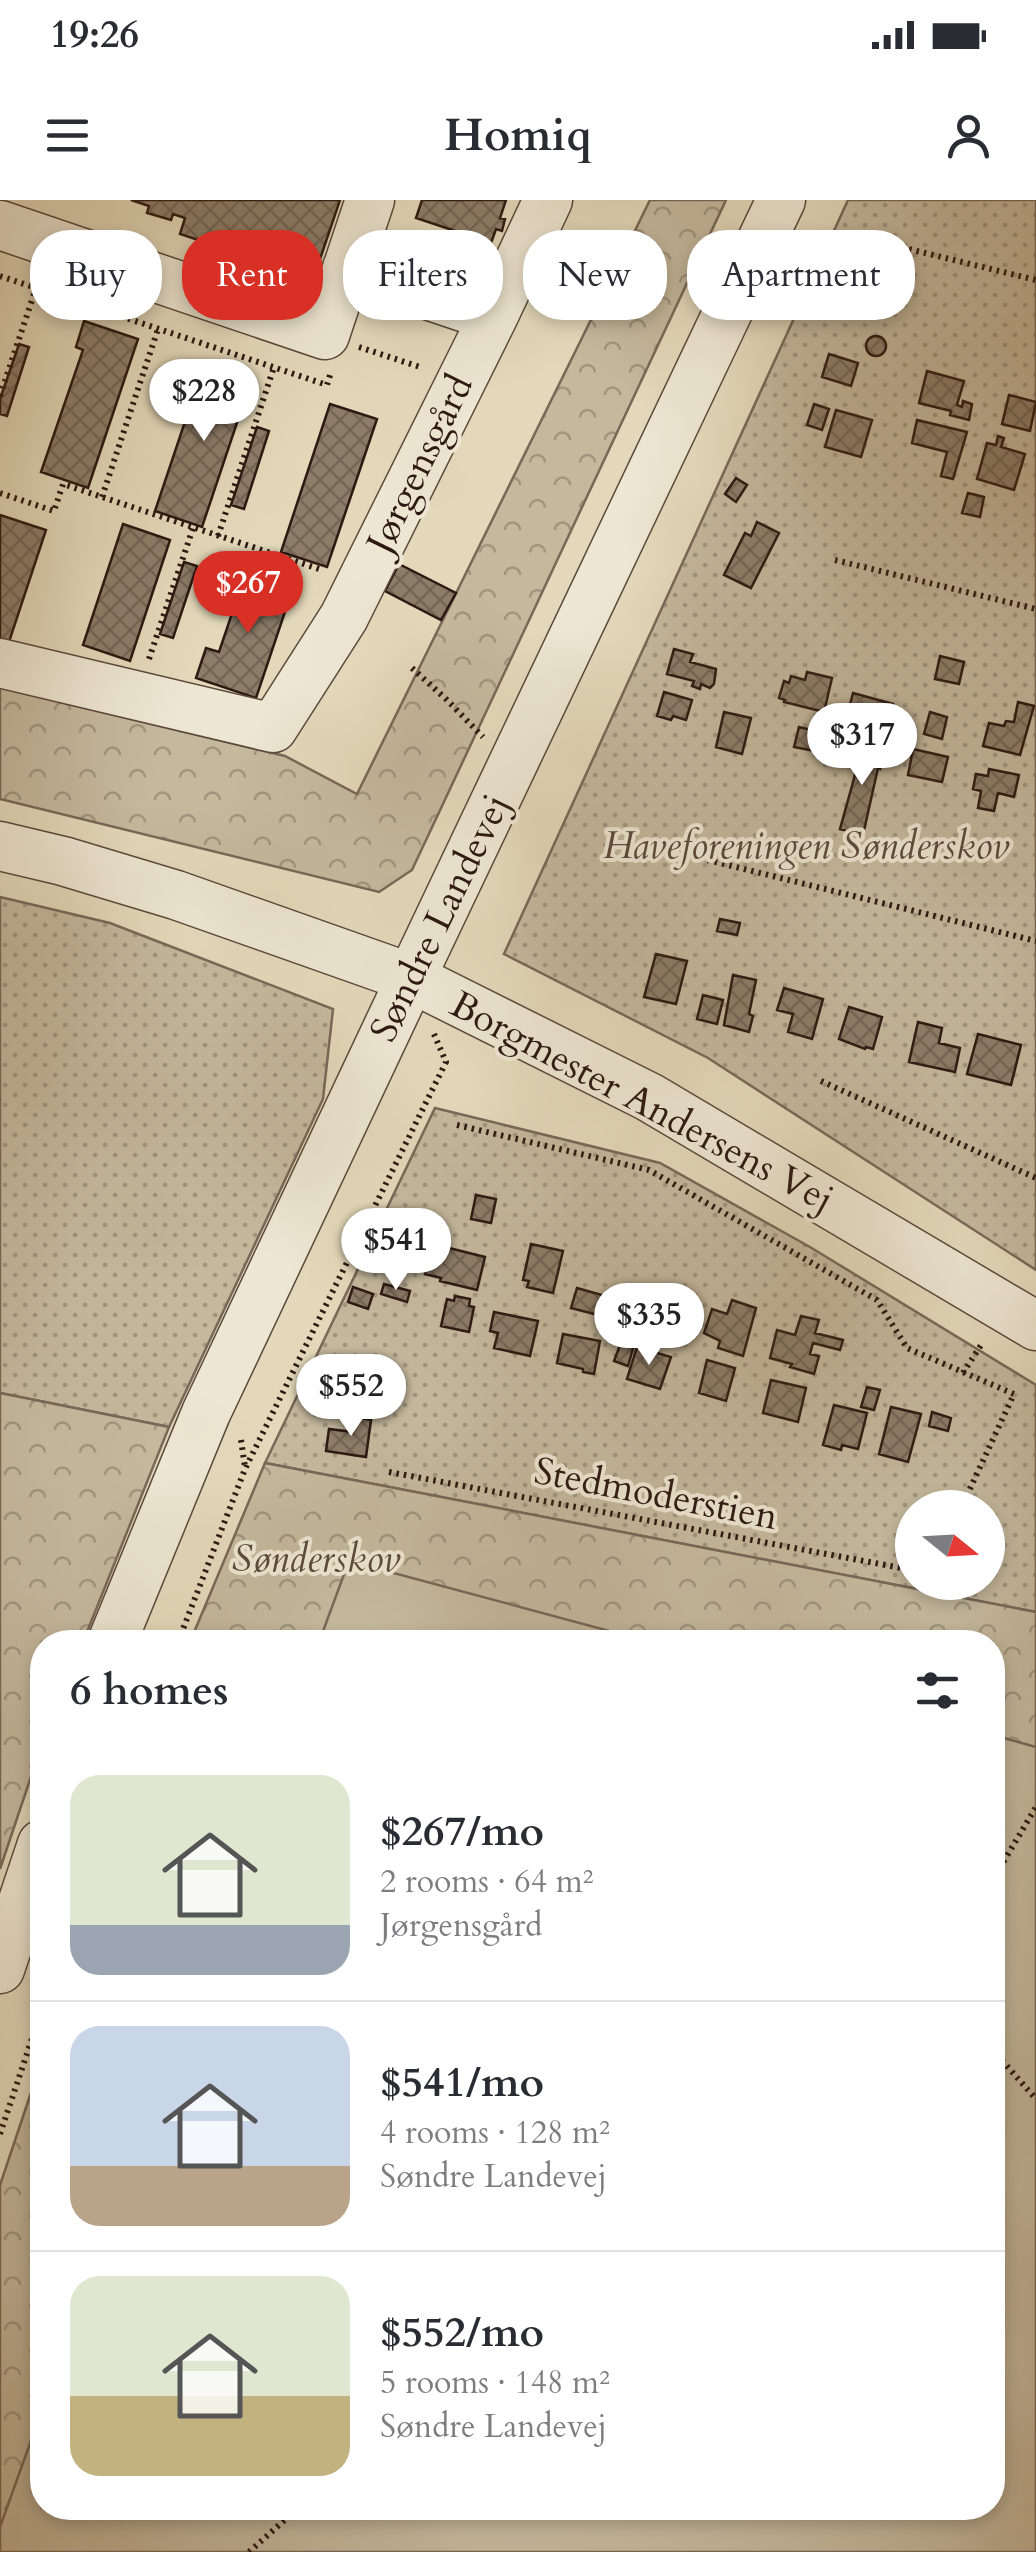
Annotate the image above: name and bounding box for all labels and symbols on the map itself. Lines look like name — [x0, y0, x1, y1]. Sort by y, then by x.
pin: $228 — [145, 359, 263, 444]
street label: Jørgensgård — [352, 366, 486, 567]
pin: $267 — [189, 551, 307, 636]
pin: $317 — [803, 703, 921, 788]
street label: Søndre Landevej — [358, 786, 522, 1050]
park label: Haveforeningen Sønderskov — [603, 820, 1010, 872]
street label: Borgmester Andersens Vej — [441, 979, 843, 1225]
pin: $541 — [337, 1208, 455, 1293]
pin: $335 — [590, 1283, 708, 1368]
pin: $552 — [292, 1354, 410, 1439]
street label: Stedmoderstien — [530, 1445, 782, 1543]
north arrow — [895, 1490, 1005, 1600]
park label: Sønderskov — [232, 1533, 402, 1585]

